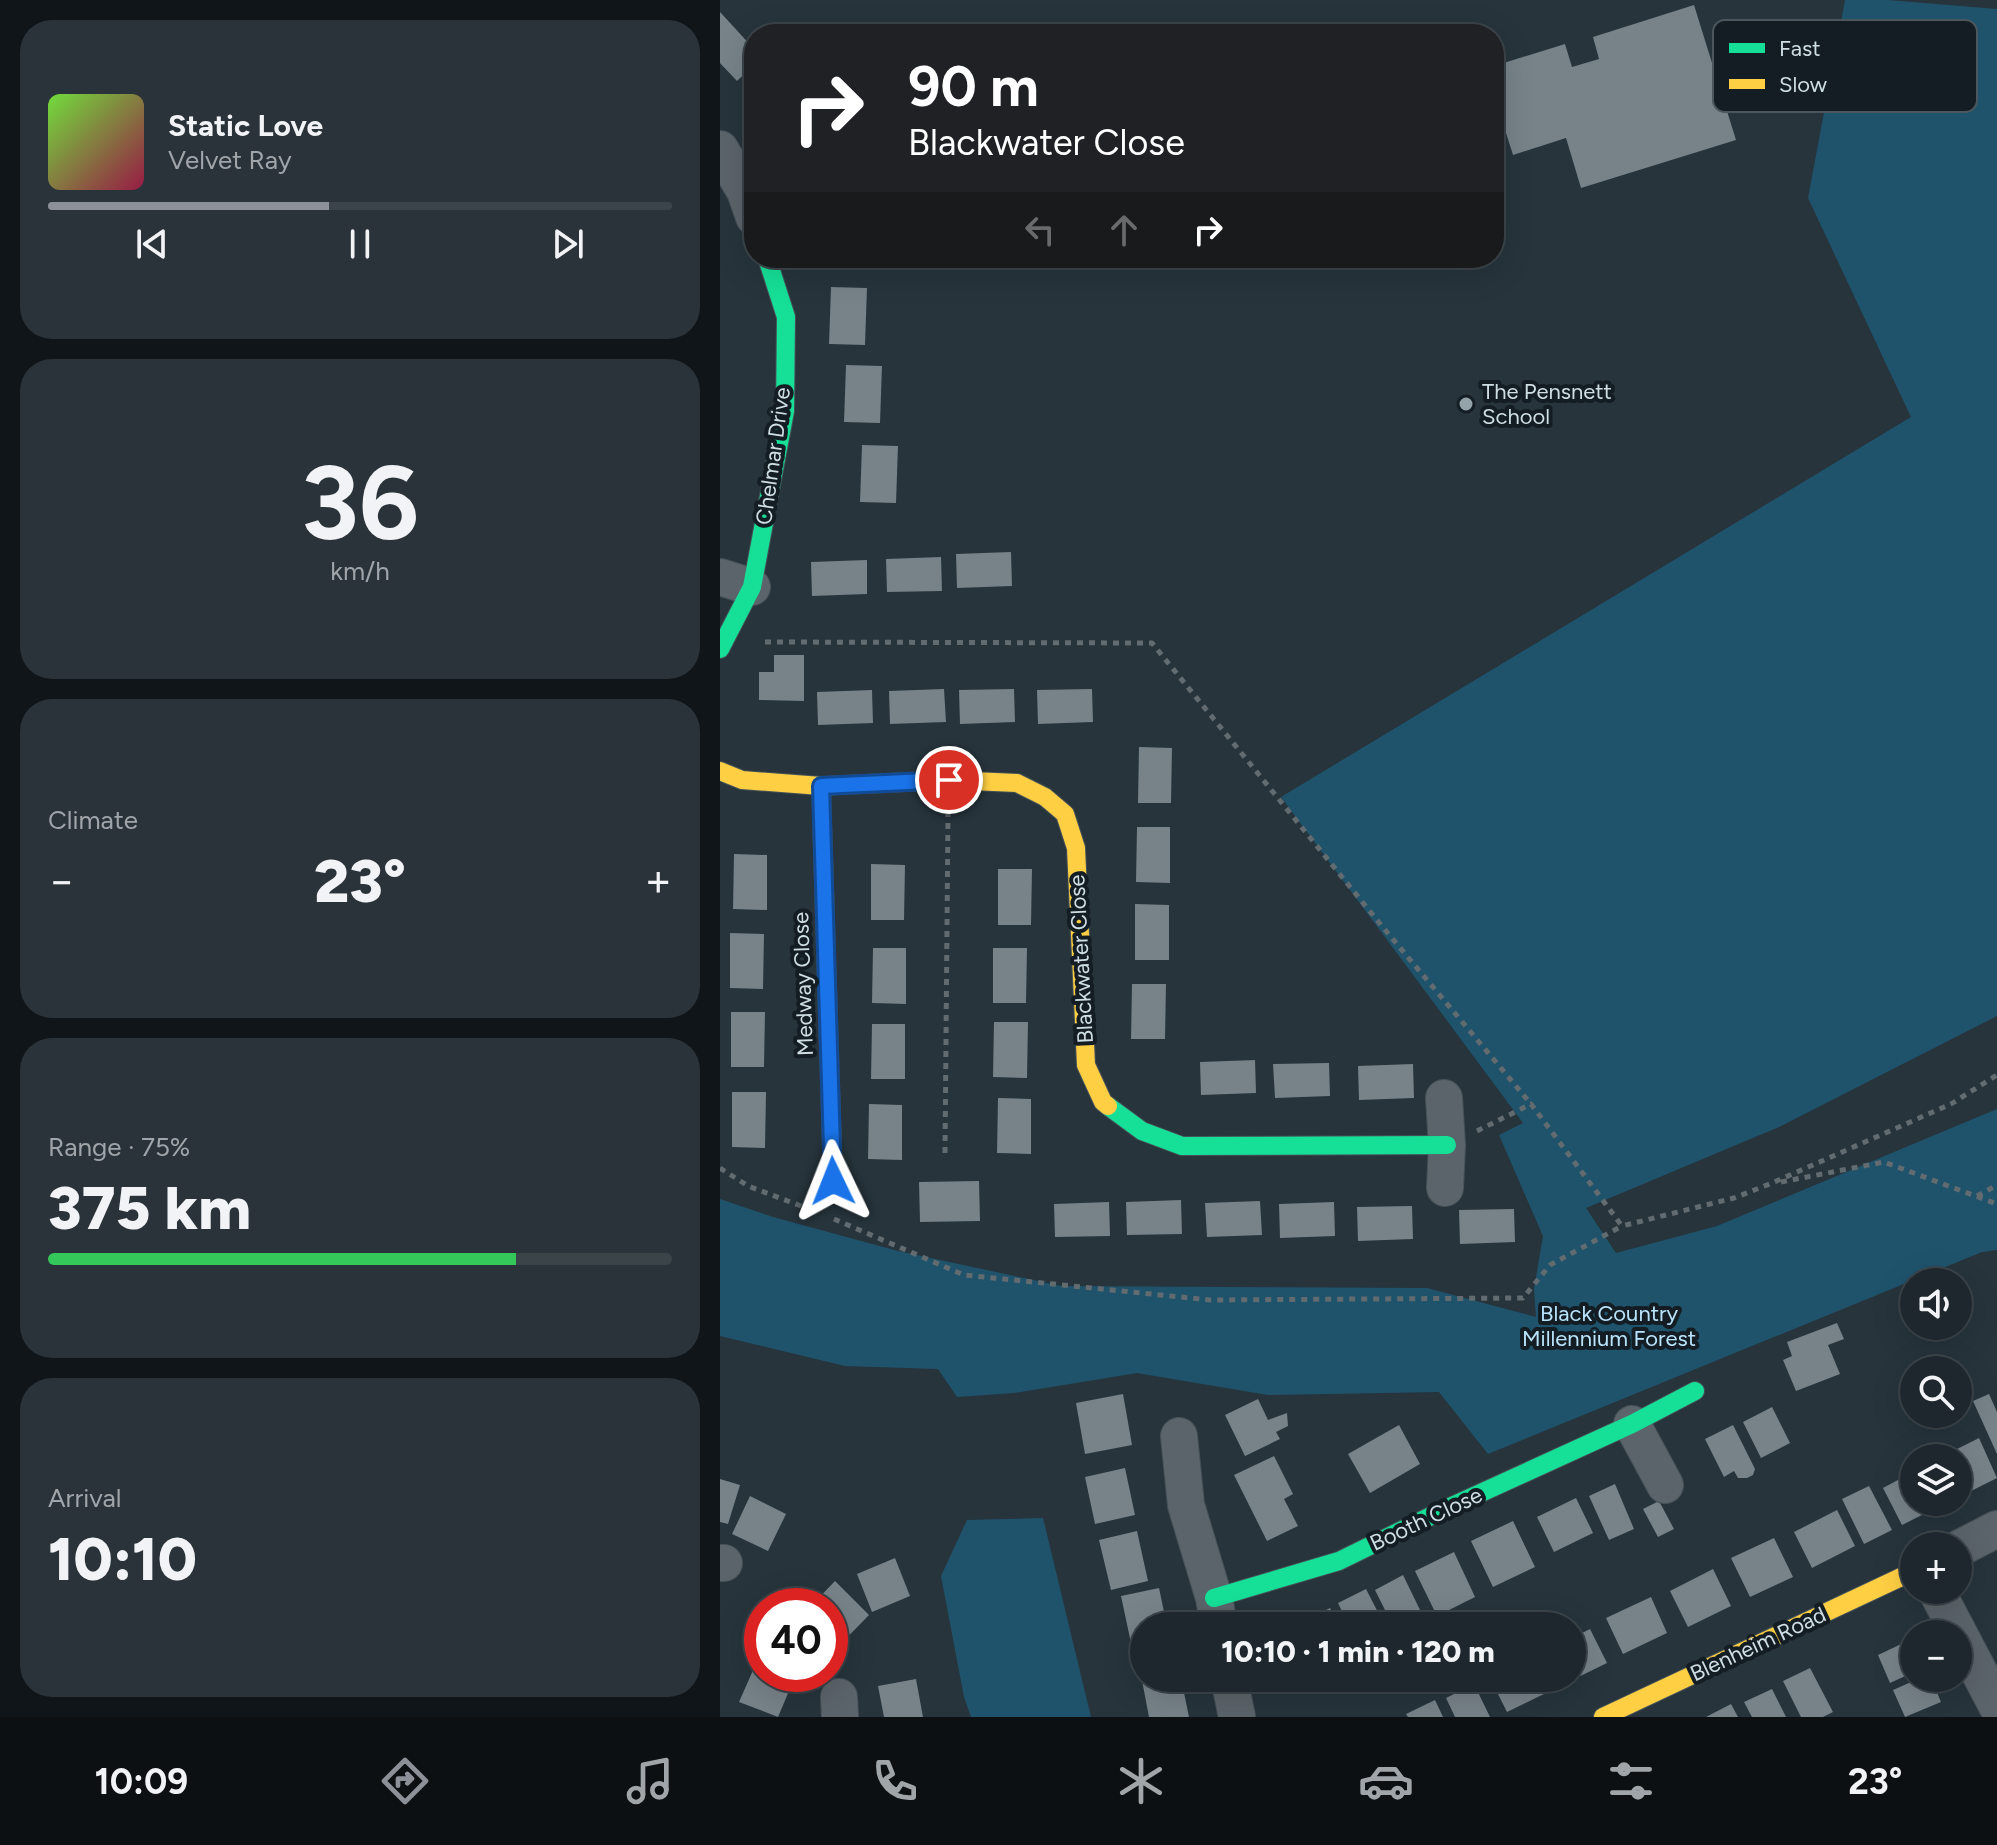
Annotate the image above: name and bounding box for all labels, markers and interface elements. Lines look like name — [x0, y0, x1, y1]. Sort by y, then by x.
legend — [1713, 20, 1977, 112]
text: Fast — [1779, 35, 1821, 62]
text: 90 m — [908, 53, 1039, 120]
icon: right — [776, 56, 880, 160]
text: Slow — [1779, 71, 1828, 98]
text: Static Love — [168, 107, 323, 144]
text: Blackwater Close — [908, 121, 1185, 164]
text: Velvet Ray — [168, 144, 292, 176]
icon: left — [1018, 208, 1062, 252]
icon: ahead — [1102, 208, 1146, 252]
icon: right — [1186, 208, 1230, 252]
icon: previous — [130, 222, 174, 266]
icon: pause — [338, 222, 382, 266]
icon: next — [546, 222, 590, 266]
place label: The Pensnett School — [1482, 378, 1612, 430]
street label: Chelmar Drive — [750, 385, 796, 527]
marker: The Pensnett School — [1457, 395, 1475, 413]
text: 36 — [301, 440, 419, 565]
text: km/h — [330, 555, 390, 587]
pin — [915, 746, 983, 814]
icon: arrive — [927, 758, 971, 802]
text: Climate — [48, 804, 138, 836]
text: 23° — [314, 845, 406, 917]
text: − — [48, 854, 75, 907]
text: + — [645, 854, 672, 907]
street label: Blackwater Close — [1063, 874, 1099, 1044]
street label: Medway Close — [787, 911, 819, 1057]
text: Range · 75% — [48, 1131, 190, 1163]
position arrow — [791, 1139, 875, 1223]
text: 375 km — [48, 1172, 251, 1244]
map controls — [1900, 1268, 1972, 1692]
button: sound — [1900, 1268, 1972, 1340]
park label: Black Country Millennium Forest — [1522, 1300, 1696, 1352]
button: search — [1900, 1356, 1972, 1428]
button: layers — [1900, 1444, 1972, 1516]
street label: Booth Close — [1366, 1481, 1486, 1557]
text: Arrival — [48, 1482, 121, 1514]
text: 10:10 — [48, 1523, 197, 1595]
button: + — [1900, 1532, 1972, 1604]
speed limit sign: 40 — [744, 1588, 848, 1692]
street label: Blenheim Road — [1686, 1601, 1830, 1687]
button: − — [1900, 1620, 1972, 1692]
text: 10:10 · 1 min · 120 m — [1221, 1633, 1495, 1670]
icon: directions — [377, 1753, 433, 1809]
icon: music — [622, 1753, 678, 1809]
icon: phone — [867, 1753, 923, 1809]
icon: climate — [1113, 1753, 1169, 1809]
icon: car — [1358, 1753, 1414, 1809]
icon: filters — [1603, 1753, 1659, 1809]
text: 10:09 — [95, 1760, 188, 1803]
text: 23° — [1848, 1760, 1902, 1803]

